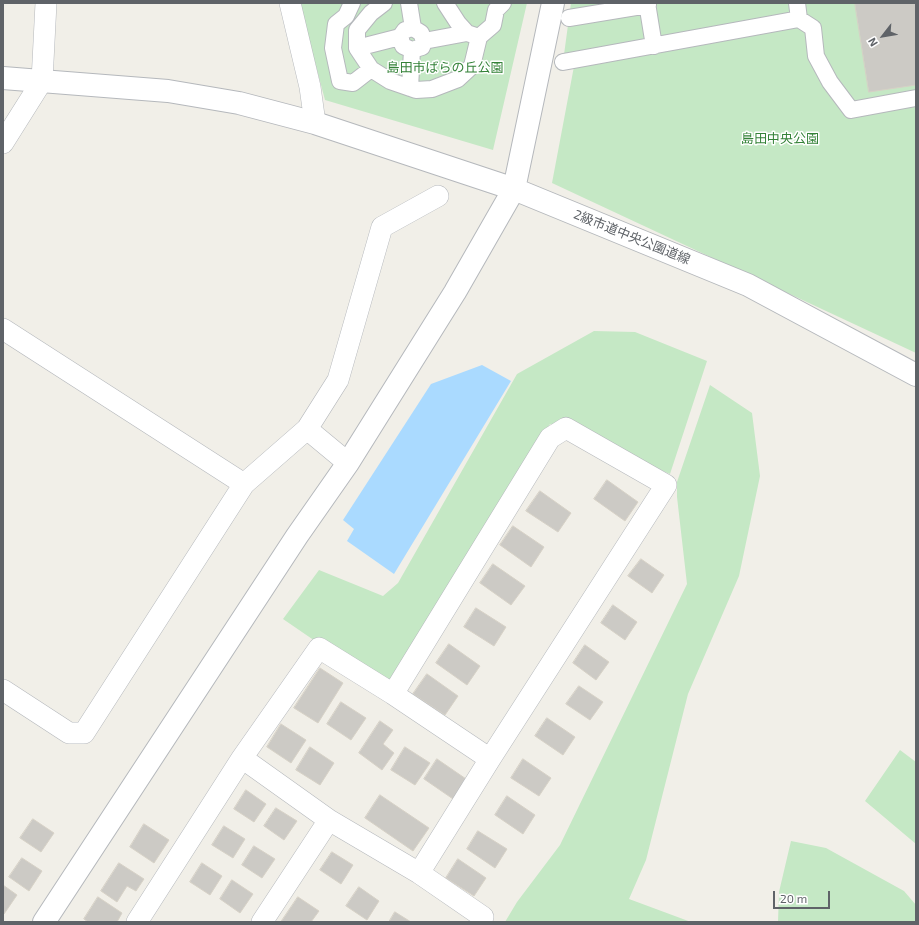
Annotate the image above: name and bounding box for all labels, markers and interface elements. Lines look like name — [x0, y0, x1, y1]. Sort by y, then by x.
north arrow — [863, 16, 903, 56]
text: N — [865, 36, 880, 49]
park label: 島田市ばらの丘公園 — [387, 60, 503, 76]
park label: 島田中央公園 — [741, 131, 819, 147]
street label: 2級市道中央公園道線 — [571, 206, 693, 268]
scale bar — [775, 883, 832, 909]
text: 20 m — [780, 891, 807, 905]

